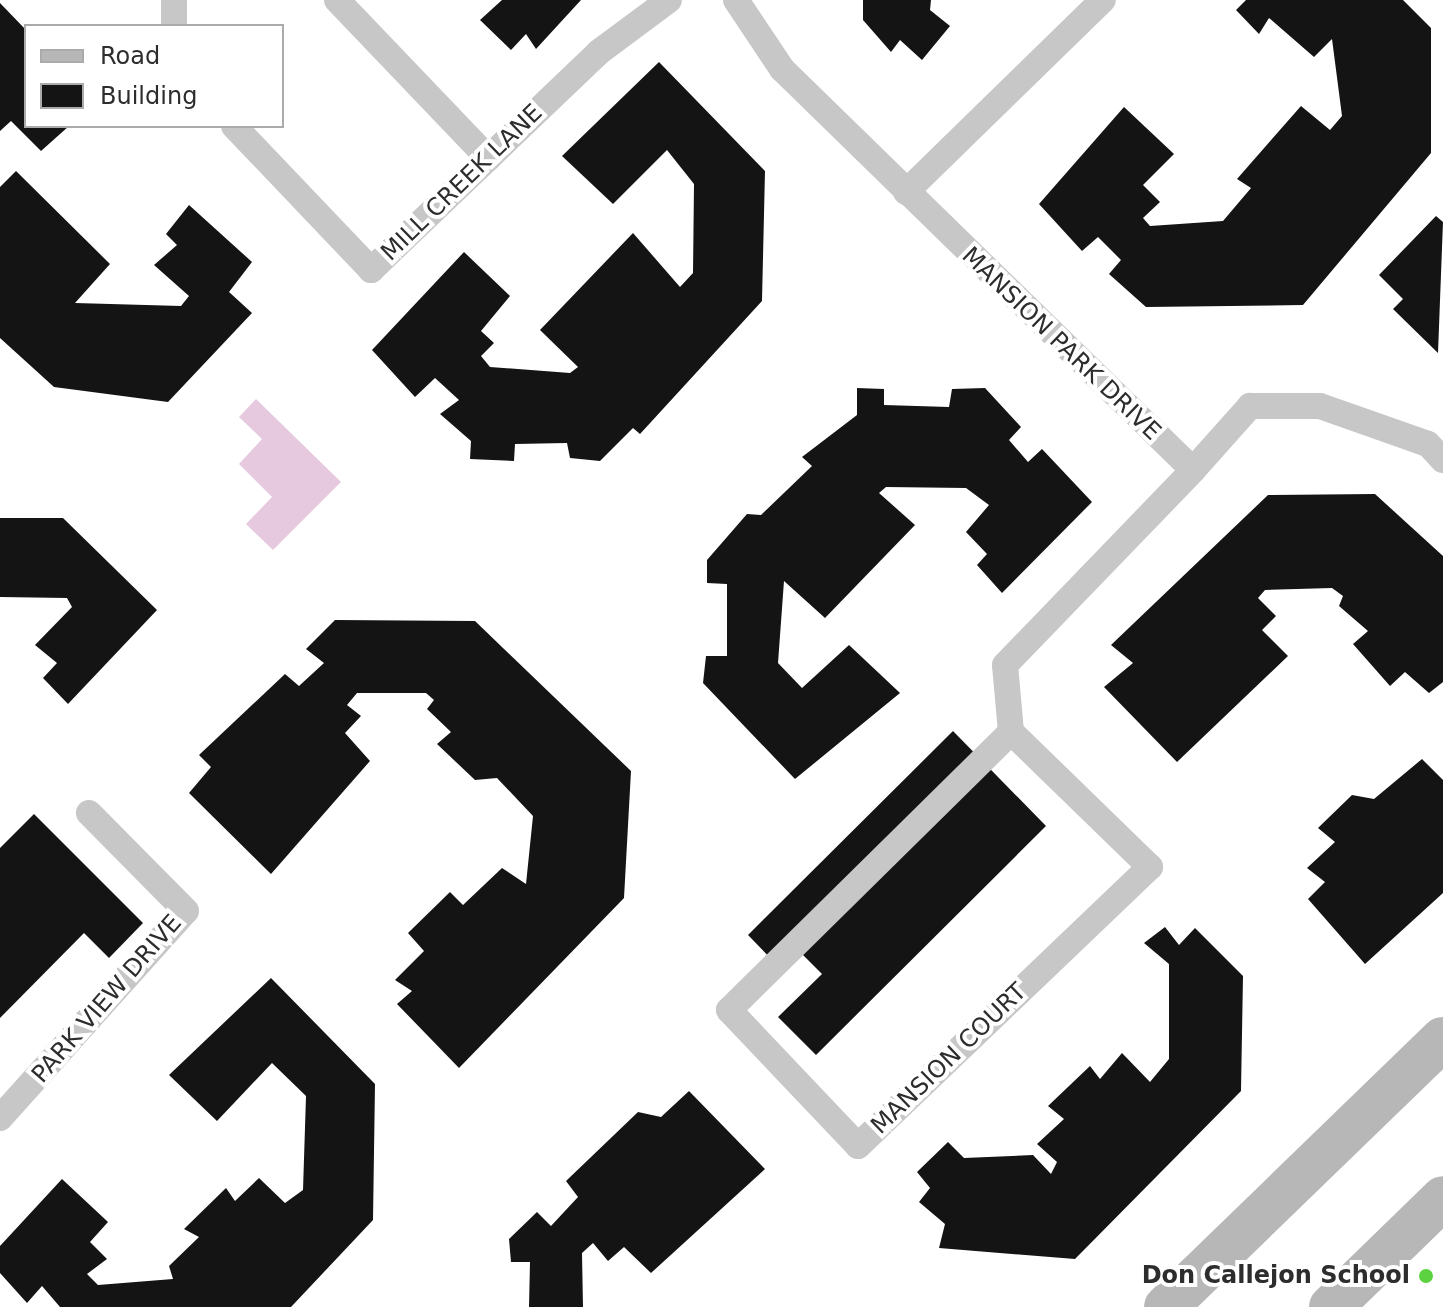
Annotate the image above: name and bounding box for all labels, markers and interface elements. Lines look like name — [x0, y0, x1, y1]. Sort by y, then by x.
legend — [24, 24, 284, 128]
text: Road — [100, 42, 160, 70]
text: Building — [100, 82, 197, 110]
street label: MILL CREEK LANE — [375, 99, 549, 267]
street label: MANSION PARK DRIVE — [956, 242, 1166, 446]
street label: PARK VIEW DRIVE — [26, 909, 188, 1089]
street label: MANSION COURT — [865, 978, 1033, 1140]
place label: Don Callejon School — [1142, 1262, 1410, 1290]
marker: Don Callejon School — [1417, 1267, 1435, 1285]

